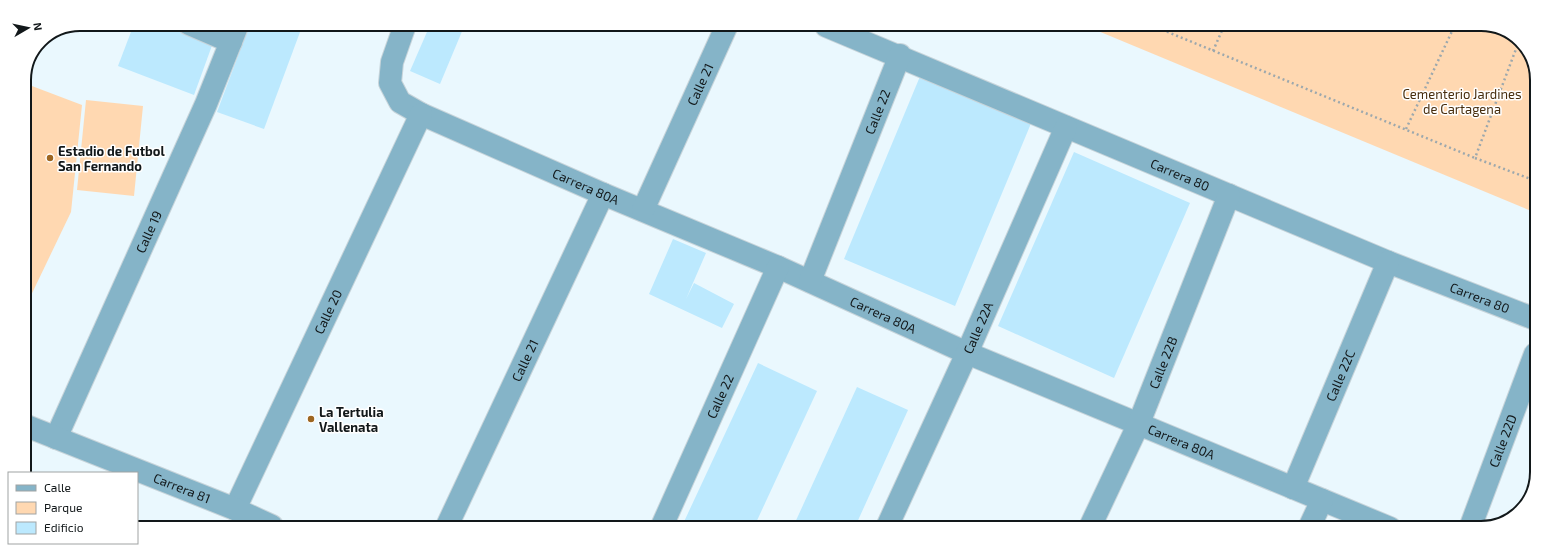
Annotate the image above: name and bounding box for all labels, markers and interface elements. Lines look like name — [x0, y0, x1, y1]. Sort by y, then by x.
north arrow — [8, 8, 48, 48]
text: N — [31, 21, 45, 31]
street label: Calle 21 — [684, 61, 717, 108]
park label: Cementerio Jardines de Cartagena — [1402, 86, 1522, 117]
street label: Calle 22 — [861, 87, 893, 137]
place label: Estadio de Futbol San Fernando — [58, 143, 165, 174]
marker: Estadio de Futbol San Fernando — [45, 153, 55, 163]
street label: Carrera 80 — [1148, 155, 1212, 194]
street label: Carrera 80A — [550, 165, 621, 208]
street label: Calle 19 — [132, 208, 165, 256]
street label: Carrera 80 — [1448, 279, 1512, 316]
street label: Calle 20 — [311, 287, 345, 337]
street label: Carrera 80A — [848, 293, 919, 337]
street label: Calle 22A — [960, 299, 996, 356]
street label: Calle 22B — [1145, 334, 1180, 391]
street label: Calle 21 — [508, 337, 542, 384]
street label: Calle 22C — [1322, 347, 1358, 404]
street label: Calle 22 — [703, 372, 737, 421]
place label: La Tertulia Vallenata — [319, 404, 384, 435]
street label: Calle 22D — [1485, 412, 1520, 470]
marker: La Tertulia Vallenata — [306, 414, 316, 424]
street label: Carrera 80A — [1146, 421, 1217, 463]
street label: Carrera 81 — [151, 469, 213, 506]
legend — [8, 472, 138, 544]
text: Calle — [44, 480, 71, 494]
text: Parque — [44, 500, 82, 514]
text: Edificio — [44, 520, 84, 534]

